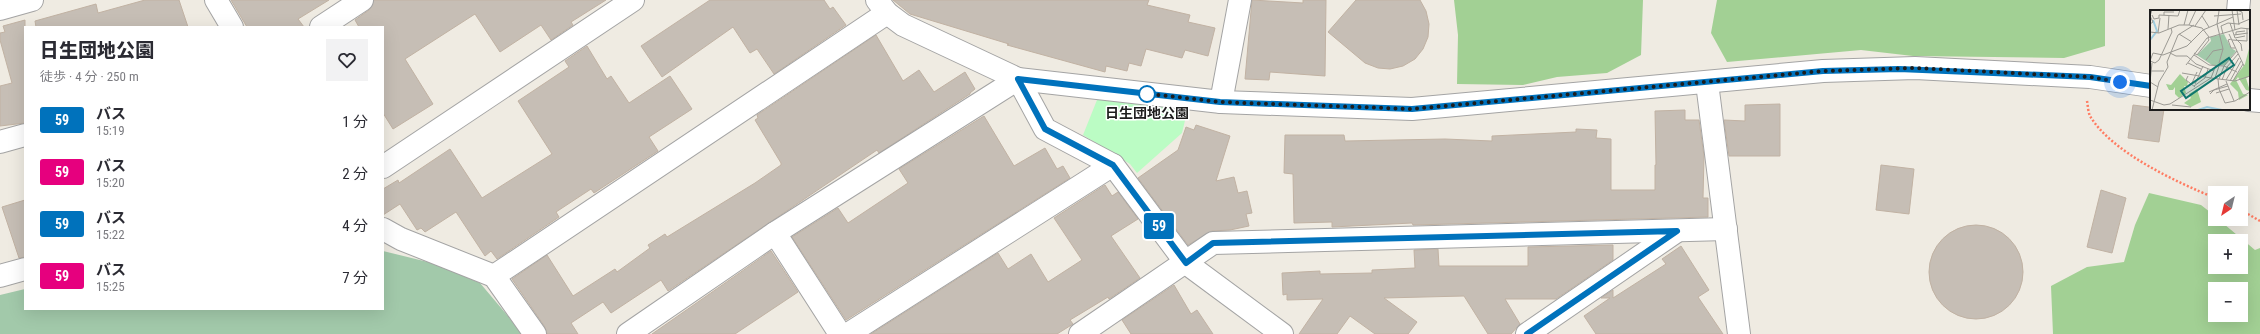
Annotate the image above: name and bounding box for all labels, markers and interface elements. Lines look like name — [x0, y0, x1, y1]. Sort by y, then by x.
inset map — [2150, 10, 2250, 110]
text: 日生団地公園 — [40, 39, 154, 62]
button: heart — [326, 39, 368, 81]
text: 徒歩 · 4 分 · 250 m — [40, 69, 139, 84]
your location — [2110, 72, 2130, 92]
marker: 日生団地公園 — [1138, 85, 1156, 103]
text: バス — [96, 105, 126, 123]
place label: 日生団地公園 — [1105, 105, 1189, 121]
text: 59 — [55, 112, 69, 128]
text: 1 分 — [342, 113, 368, 131]
text: 15:19 — [96, 123, 125, 138]
text: バス — [96, 157, 126, 175]
text: 59 — [55, 164, 69, 180]
text: 2 分 — [342, 165, 368, 183]
text: 15:20 — [96, 175, 125, 190]
north arrow — [2208, 186, 2248, 226]
map controls — [2208, 186, 2248, 322]
text: バス — [96, 209, 126, 227]
line badge: 59 — [1141, 213, 1177, 239]
text: 59 — [55, 216, 69, 232]
text: 4 分 — [342, 217, 368, 235]
text: 59 — [1152, 218, 1166, 234]
text: 15:22 — [96, 227, 125, 242]
button: + — [2208, 234, 2248, 274]
text: バス — [96, 261, 126, 279]
text: 59 — [55, 268, 69, 284]
text: 7 分 — [342, 269, 368, 287]
text: 15:25 — [96, 279, 125, 294]
button: − — [2208, 282, 2248, 322]

